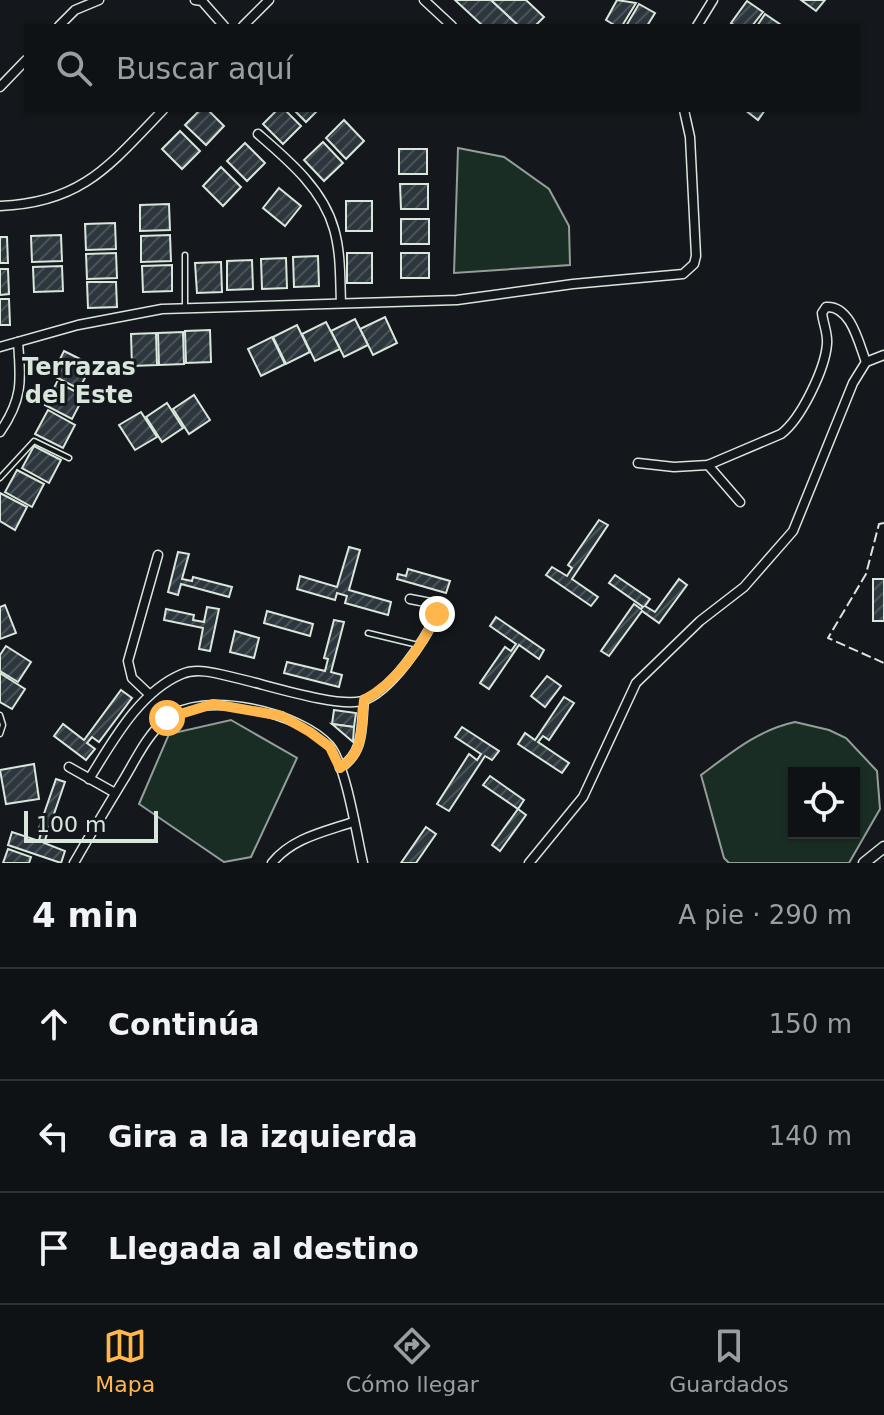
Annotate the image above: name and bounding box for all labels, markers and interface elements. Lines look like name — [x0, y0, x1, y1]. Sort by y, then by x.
search box — [24, 24, 860, 112]
icon: search — [52, 46, 96, 90]
text: Buscar aquí — [116, 51, 293, 86]
district label: Terrazas del Este — [22, 353, 136, 409]
route end — [419, 596, 455, 632]
route start — [149, 700, 185, 736]
map controls — [788, 767, 860, 839]
button: locate — [788, 767, 860, 839]
scale bar — [24, 807, 158, 843]
text: 100 m — [36, 812, 106, 837]
text: 4 min — [32, 895, 139, 935]
text: A pie · 290 m — [678, 900, 852, 930]
icon: ahead — [32, 1002, 76, 1046]
text: Continúa — [108, 1007, 260, 1042]
text: 150 m — [769, 1009, 852, 1039]
icon: left — [32, 1114, 76, 1158]
text: Gira a la izquierda — [108, 1119, 418, 1154]
text: 140 m — [769, 1121, 852, 1151]
icon: arrive — [32, 1226, 76, 1270]
text: Llegada al destino — [108, 1231, 419, 1266]
tab: Mapa — [95, 1324, 155, 1397]
tab: Cómo llegar — [346, 1324, 479, 1397]
tab: Guardados — [669, 1324, 789, 1397]

